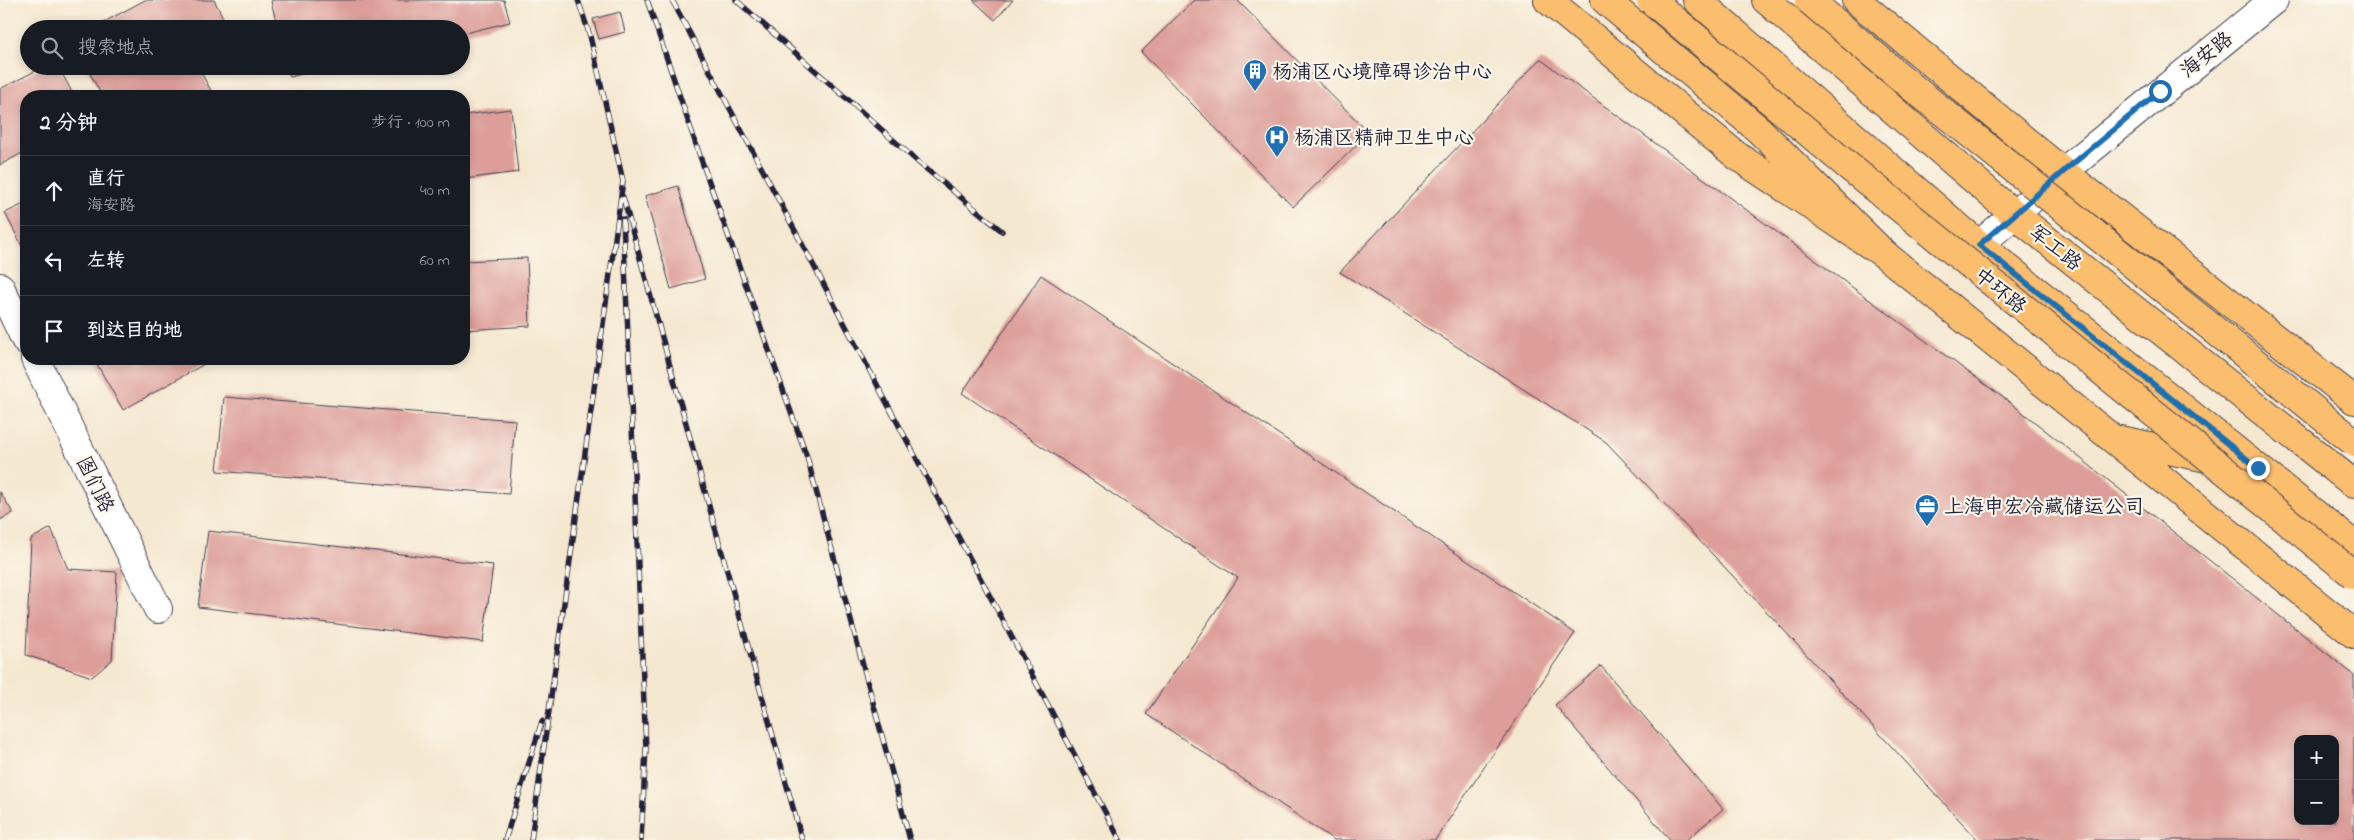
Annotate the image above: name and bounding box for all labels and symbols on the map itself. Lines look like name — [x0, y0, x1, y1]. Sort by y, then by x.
street label: 海安路 — [2175, 25, 2241, 86]
building icon: 杨浦区心境障碍诊治中心 — [1242, 58, 1268, 92]
place label: 杨浦区心境障碍诊治中心 — [1272, 59, 1492, 88]
route start — [2149, 80, 2172, 103]
hospital icon: 杨浦区精神卫生中心 — [1264, 124, 1290, 158]
place label: 杨浦区精神卫生中心 — [1294, 125, 1474, 154]
street label: 军工路 — [2022, 219, 2088, 279]
street label: 中环路 — [1967, 262, 2033, 323]
street label: 图们路 — [68, 452, 120, 519]
route end — [2247, 457, 2270, 480]
office icon: 上海申宏冷藏储运公司 — [1914, 493, 1940, 527]
place label: 上海申宏冷藏储运公司 — [1944, 494, 2144, 523]

